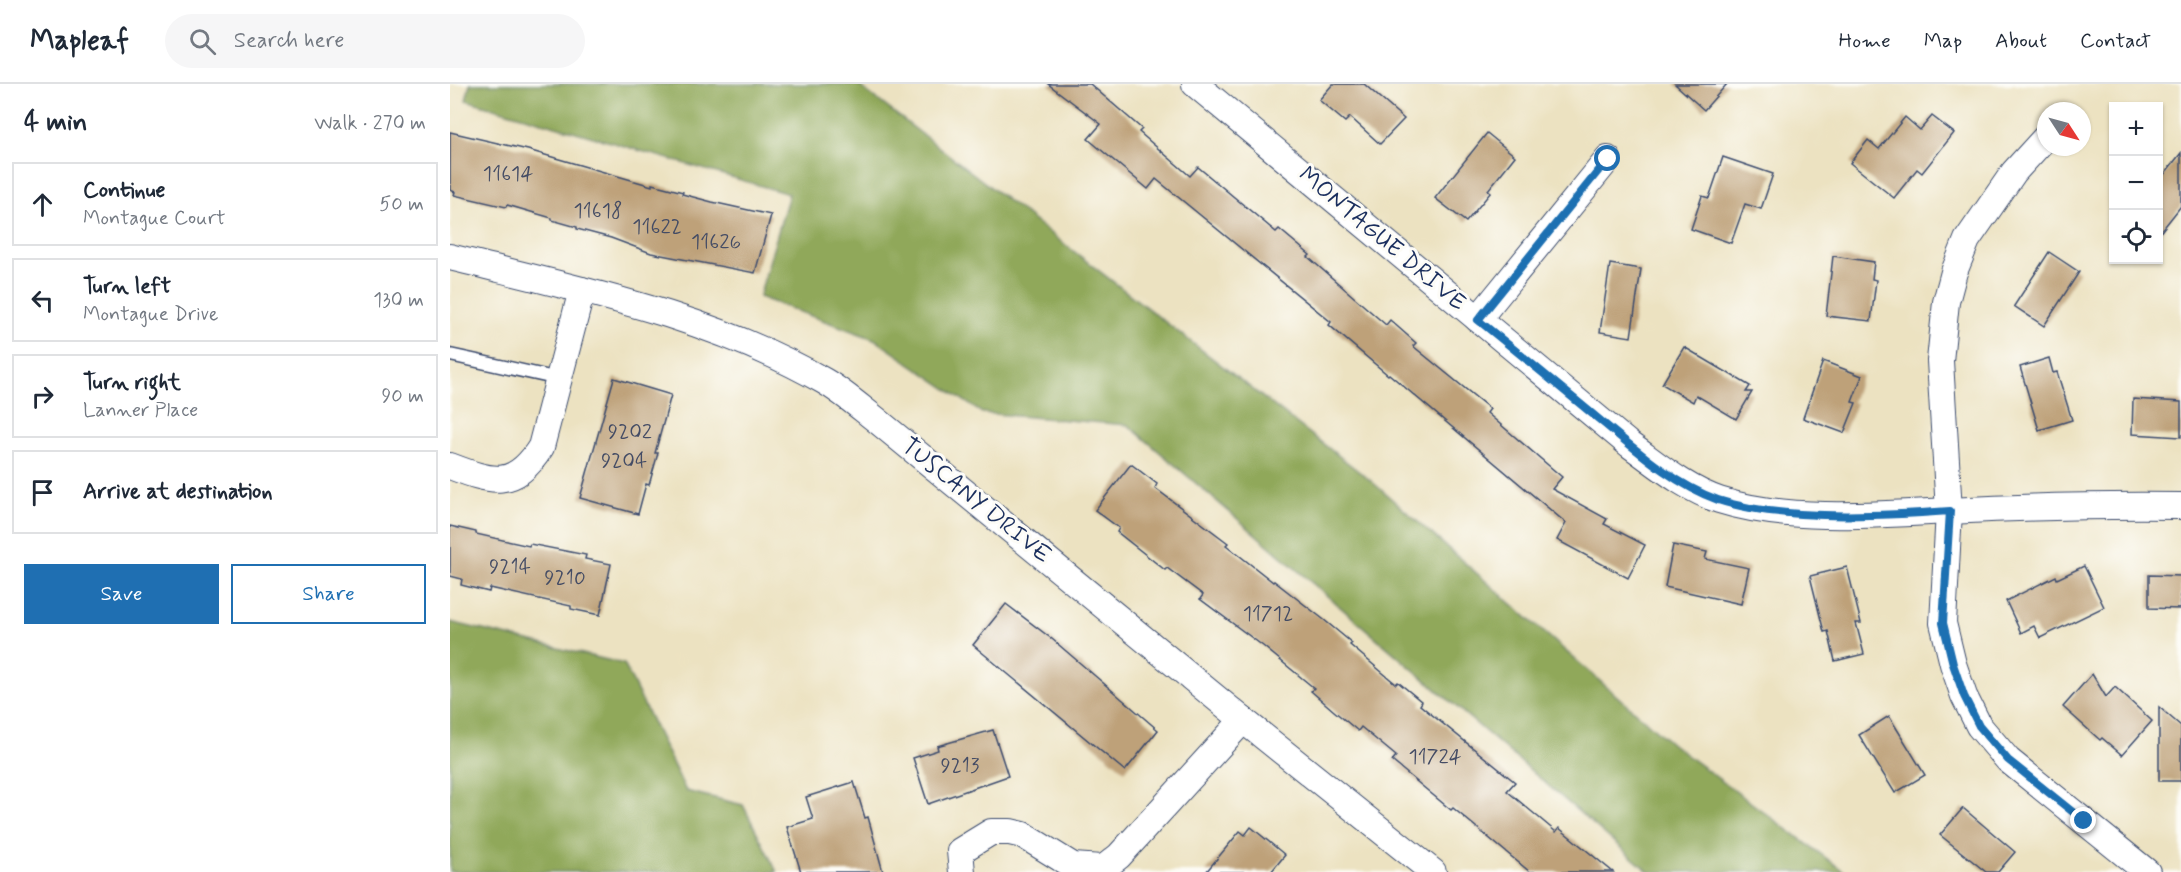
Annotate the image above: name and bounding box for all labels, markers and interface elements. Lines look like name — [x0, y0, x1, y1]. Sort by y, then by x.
search box — [165, 14, 585, 68]
text: Mapleaf — [30, 23, 129, 60]
icon: search — [186, 25, 219, 58]
text: Search here — [234, 27, 344, 55]
text: Home — [1839, 27, 1891, 55]
text: Map — [1924, 27, 1962, 55]
text: About — [1995, 27, 2047, 55]
text: Contact — [2080, 27, 2151, 55]
north arrow — [2037, 102, 2091, 156]
map controls — [2109, 102, 2163, 264]
button: + — [2109, 102, 2163, 156]
text: 4 min — [24, 106, 87, 140]
text: Walk · 270 m — [314, 110, 426, 137]
route start — [1594, 145, 1620, 171]
button: − — [2109, 156, 2163, 210]
house number: 11614 — [483, 160, 533, 188]
street label: MONTAGUE DRIVE — [1292, 160, 1472, 318]
text: Continue — [83, 177, 165, 205]
icon: ahead — [26, 188, 59, 221]
text: 50 m — [379, 191, 424, 218]
house number: 11618 — [573, 197, 623, 225]
text: Montague Court — [83, 205, 226, 232]
button: locate — [2109, 210, 2163, 264]
house number: 11622 — [632, 213, 682, 241]
house number: 11626 — [691, 228, 741, 256]
text: Turn left — [83, 273, 171, 301]
icon: left — [26, 284, 59, 317]
text: 130 m — [373, 287, 424, 314]
text: Montague Drive — [83, 301, 218, 328]
text: Turn right — [83, 369, 181, 397]
icon: right — [26, 380, 59, 413]
text: 90 m — [381, 383, 424, 410]
text: Lanner Place — [83, 397, 198, 424]
house number: 9202 — [608, 418, 652, 446]
street label: TUSCANY DRIVE — [895, 431, 1057, 571]
house number: 9204 — [601, 447, 647, 475]
icon: arrive — [26, 476, 59, 509]
text: Arrive at destination — [83, 478, 273, 506]
house number: 9214 — [489, 553, 531, 581]
button: Save — [24, 564, 219, 624]
button: Share — [231, 564, 426, 624]
house number: 9210 — [544, 564, 586, 592]
house number: 11712 — [1243, 600, 1293, 628]
house number: 11724 — [1408, 743, 1462, 771]
house number: 9213 — [940, 752, 980, 780]
route end — [2070, 807, 2096, 833]

